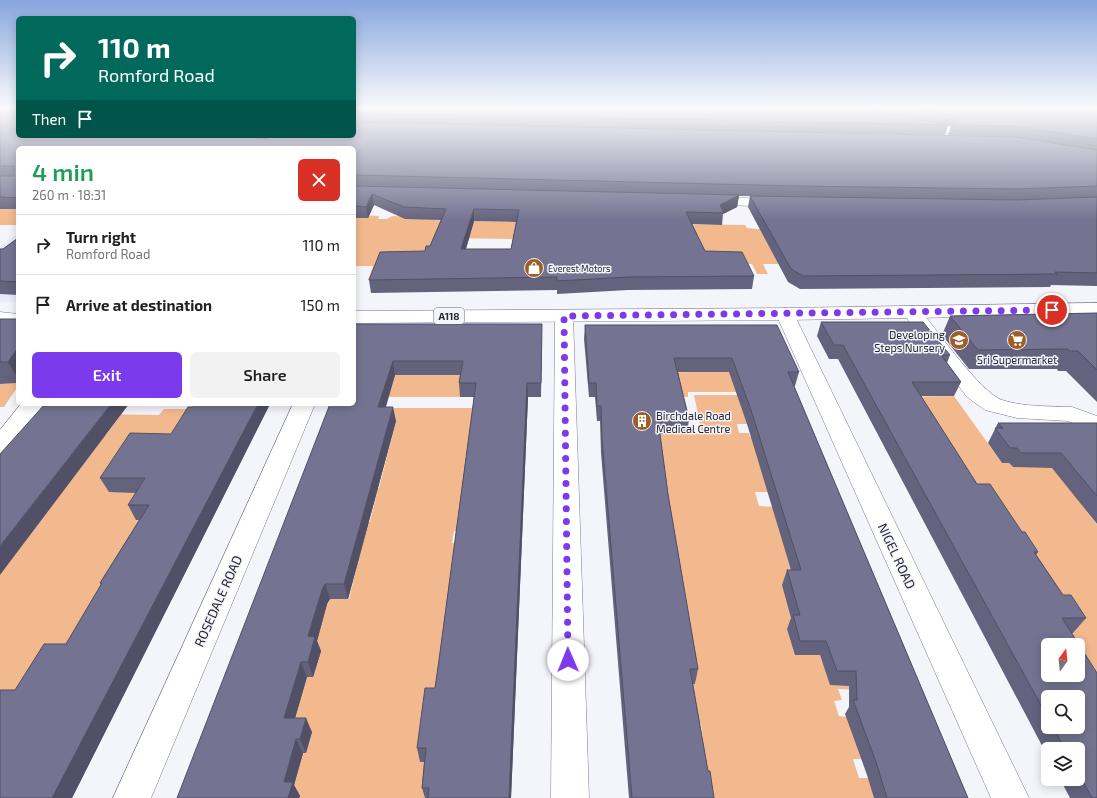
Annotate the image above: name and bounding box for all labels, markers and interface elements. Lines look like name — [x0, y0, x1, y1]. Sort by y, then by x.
text: 110 m — [98, 30, 171, 64]
icon: right — [32, 32, 84, 84]
text: Romford Road — [98, 64, 215, 86]
icon: arrive — [74, 108, 96, 130]
text: Then — [32, 110, 66, 128]
text: 4 min — [32, 157, 94, 186]
button: close — [298, 159, 340, 201]
text: 260 m · 18:31 — [32, 187, 106, 203]
text: Turn right — [66, 228, 136, 246]
icon: right — [32, 234, 54, 256]
text: 110 m — [303, 236, 340, 254]
text: Romford Road — [66, 246, 150, 262]
shop icon: Everest Motors — [523, 257, 545, 279]
place label: Everest Motors — [548, 263, 611, 274]
pin — [1035, 293, 1069, 327]
icon: arrive — [32, 294, 54, 316]
text: Arrive at destination — [66, 296, 212, 314]
text: 150 m — [300, 296, 340, 314]
icon: arrive — [1041, 299, 1063, 321]
road number: A118 — [434, 308, 464, 324]
place label: Developing Steps Nursery — [874, 328, 945, 354]
school or university icon: Developing Steps Nursery — [948, 329, 970, 351]
supermarket icon: Sri Supermarket — [1006, 329, 1028, 351]
button: Exit — [32, 352, 182, 398]
button: Share — [190, 352, 340, 398]
place label: Sri Supermarket — [977, 353, 1057, 366]
place label: Birchdale Road Medical Centre — [656, 409, 731, 435]
building icon: Birchdale Road Medical Centre — [631, 410, 653, 432]
street label: NIGEL ROAD — [875, 521, 919, 591]
street label: ROSEDALE ROAD — [191, 553, 245, 649]
north arrow — [1041, 638, 1085, 682]
map controls — [1041, 638, 1085, 786]
position arrow — [547, 639, 589, 681]
button: search — [1041, 690, 1085, 734]
button: layers — [1041, 742, 1085, 786]

